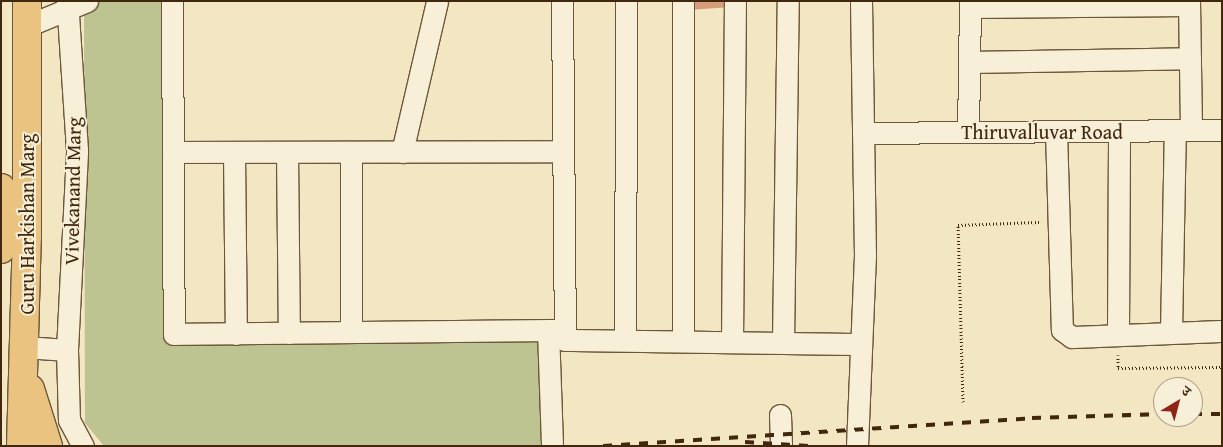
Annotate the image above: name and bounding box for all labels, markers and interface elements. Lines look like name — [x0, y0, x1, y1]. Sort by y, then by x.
street label: Vivekanand Marg — [59, 117, 85, 265]
street label: Thiruvalluvar Road — [961, 119, 1123, 143]
street label: Guru Harkishan Marg — [14, 133, 38, 315]
north arrow — [1153, 377, 1203, 427]
text: उ — [1178, 381, 1195, 401]

